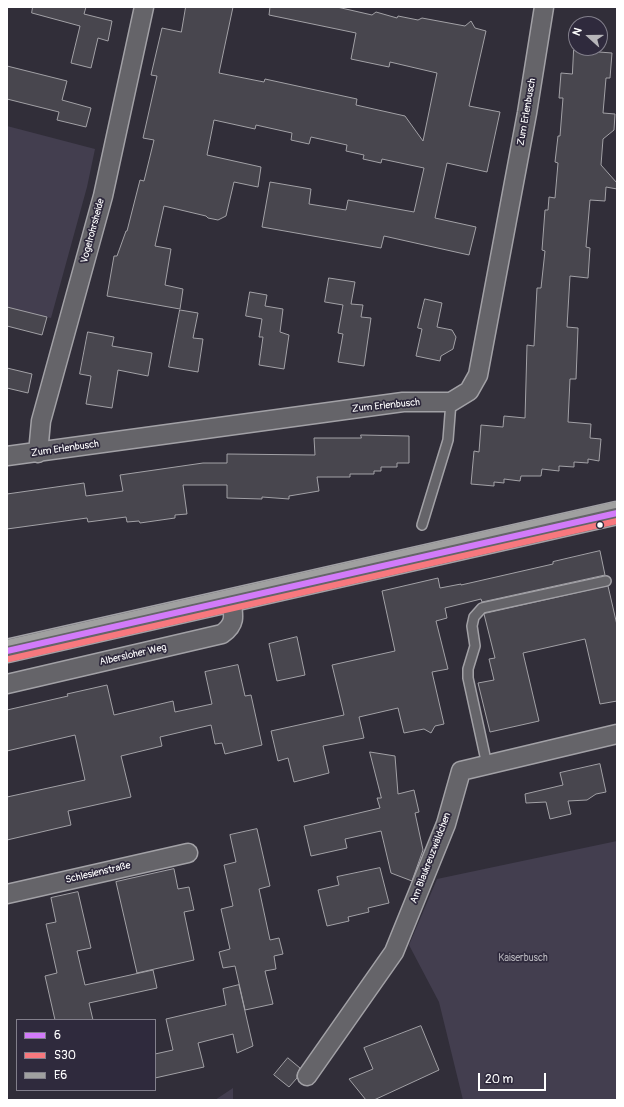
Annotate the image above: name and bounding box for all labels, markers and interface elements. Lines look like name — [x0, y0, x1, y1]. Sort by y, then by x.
north arrow — [568, 16, 608, 56]
text: N — [570, 26, 585, 38]
street label: Zum Erlenbusch — [515, 77, 539, 147]
street label: Vogelrohrsheide — [79, 197, 107, 265]
street label: Zum Erlenbusch — [351, 396, 421, 416]
street label: Zum Erlenbusch — [30, 438, 100, 460]
unlabelled marker — [595, 520, 605, 530]
street label: Albersloher Weg — [98, 641, 168, 669]
street label: Am Blaukreuzwäldchen — [408, 811, 454, 905]
street label: Schlesienstraße — [64, 860, 132, 886]
park label: Kaiserbusch — [498, 952, 548, 964]
legend — [16, 1019, 156, 1091]
text: 6 — [54, 1028, 61, 1043]
text: S30 — [54, 1048, 76, 1063]
scale bar — [480, 1065, 548, 1091]
text: E6 — [54, 1068, 67, 1083]
text: 20 m — [485, 1072, 513, 1087]

